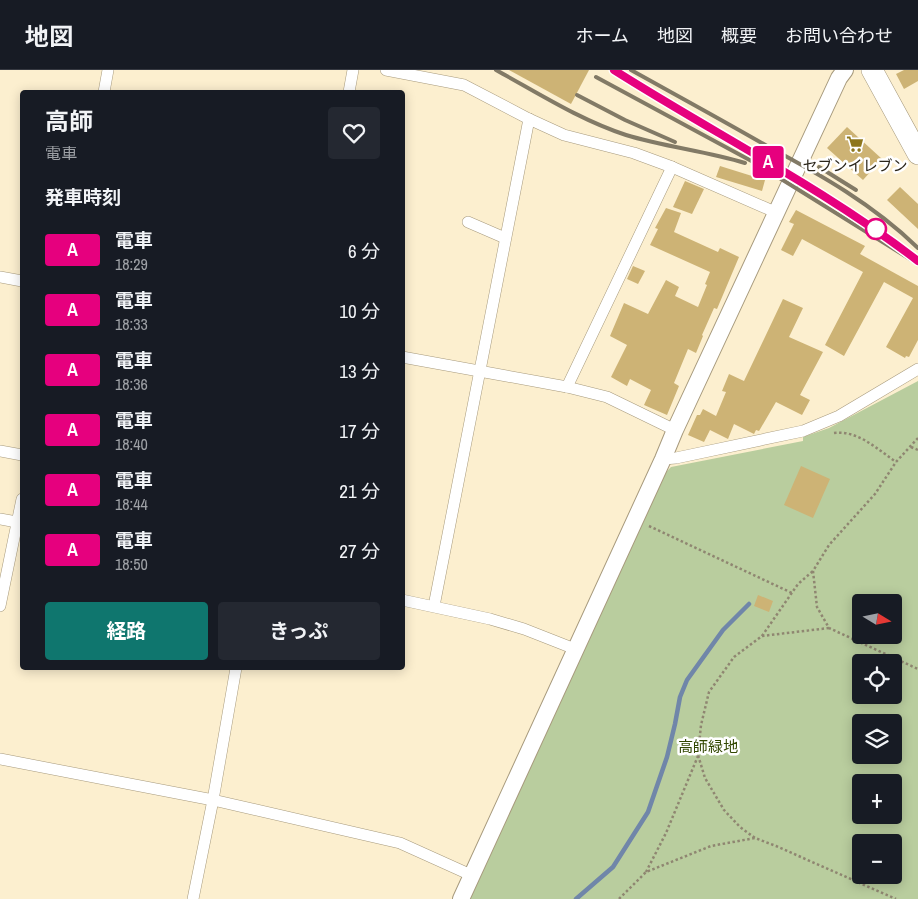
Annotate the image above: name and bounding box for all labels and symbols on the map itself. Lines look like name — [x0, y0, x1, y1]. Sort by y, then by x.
supermarket icon: セブンイレブン — [845, 134, 865, 154]
line badge: A — [752, 146, 784, 178]
place label: セブンイレブン — [802, 155, 908, 176]
unlabelled marker — [865, 218, 887, 240]
north arrow — [852, 594, 902, 644]
park label: 高師緑地 — [678, 736, 738, 757]

